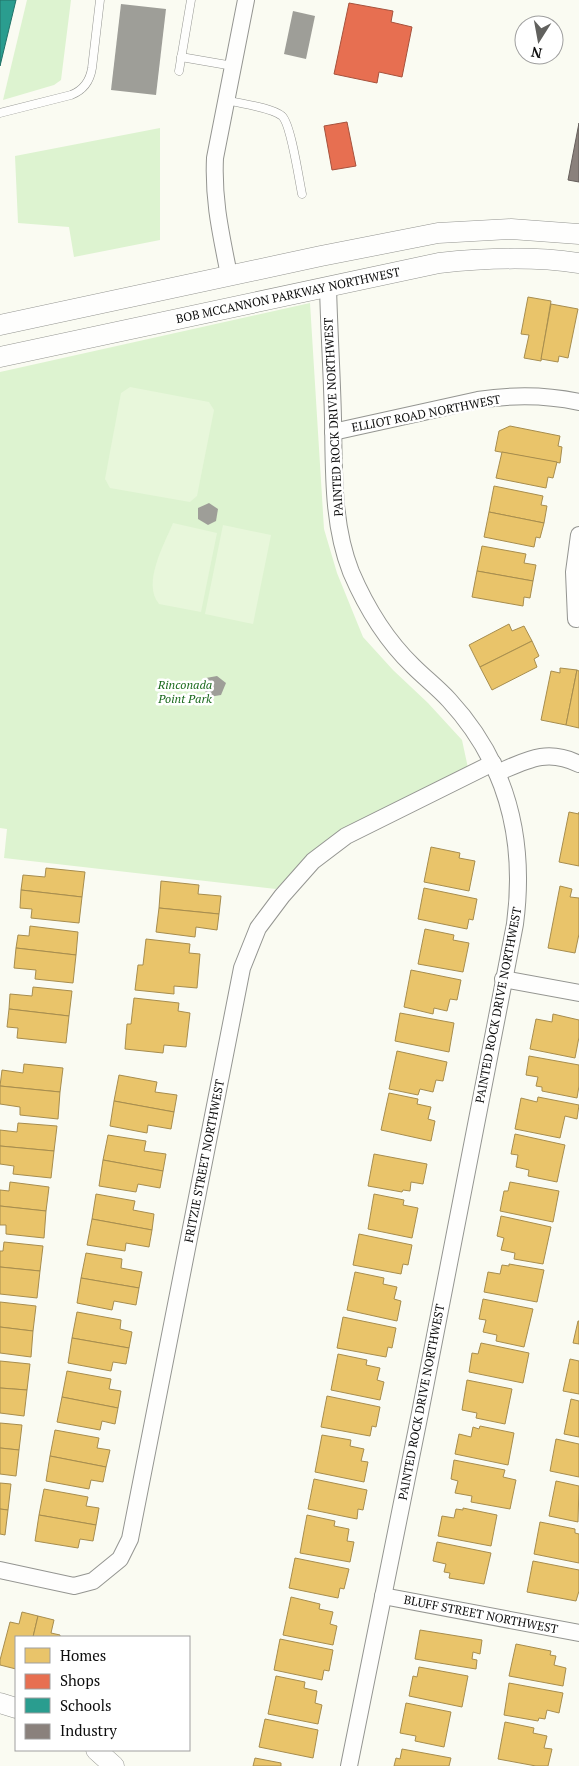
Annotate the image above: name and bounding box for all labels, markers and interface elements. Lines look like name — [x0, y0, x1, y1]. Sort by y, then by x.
north arrow — [514, 15, 564, 65]
text: N — [529, 43, 543, 64]
street label: BOB MCCANNON PARKWAY NORTHWEST — [175, 264, 402, 326]
street label: PAINTED ROCK DRIVE NORTHWEST — [320, 317, 346, 517]
street label: ELLIOT ROAD NORTHWEST — [350, 391, 502, 435]
park label: Rinconada Point Park — [157, 677, 212, 706]
street label: PAINTED ROCK DRIVE NORTHWEST — [472, 905, 524, 1104]
street label: FRITZIE STREET NORTHWEST — [181, 1078, 227, 1244]
street label: PAINTED ROCK DRIVE NORTHWEST — [395, 1302, 447, 1501]
street label: BLUFF STREET NORTHWEST — [403, 1592, 560, 1636]
legend — [15, 1636, 190, 1751]
text: Homes — [60, 1645, 106, 1665]
text: Shops — [60, 1670, 100, 1690]
text: Schools — [60, 1695, 111, 1715]
text: Industry — [60, 1720, 117, 1740]

